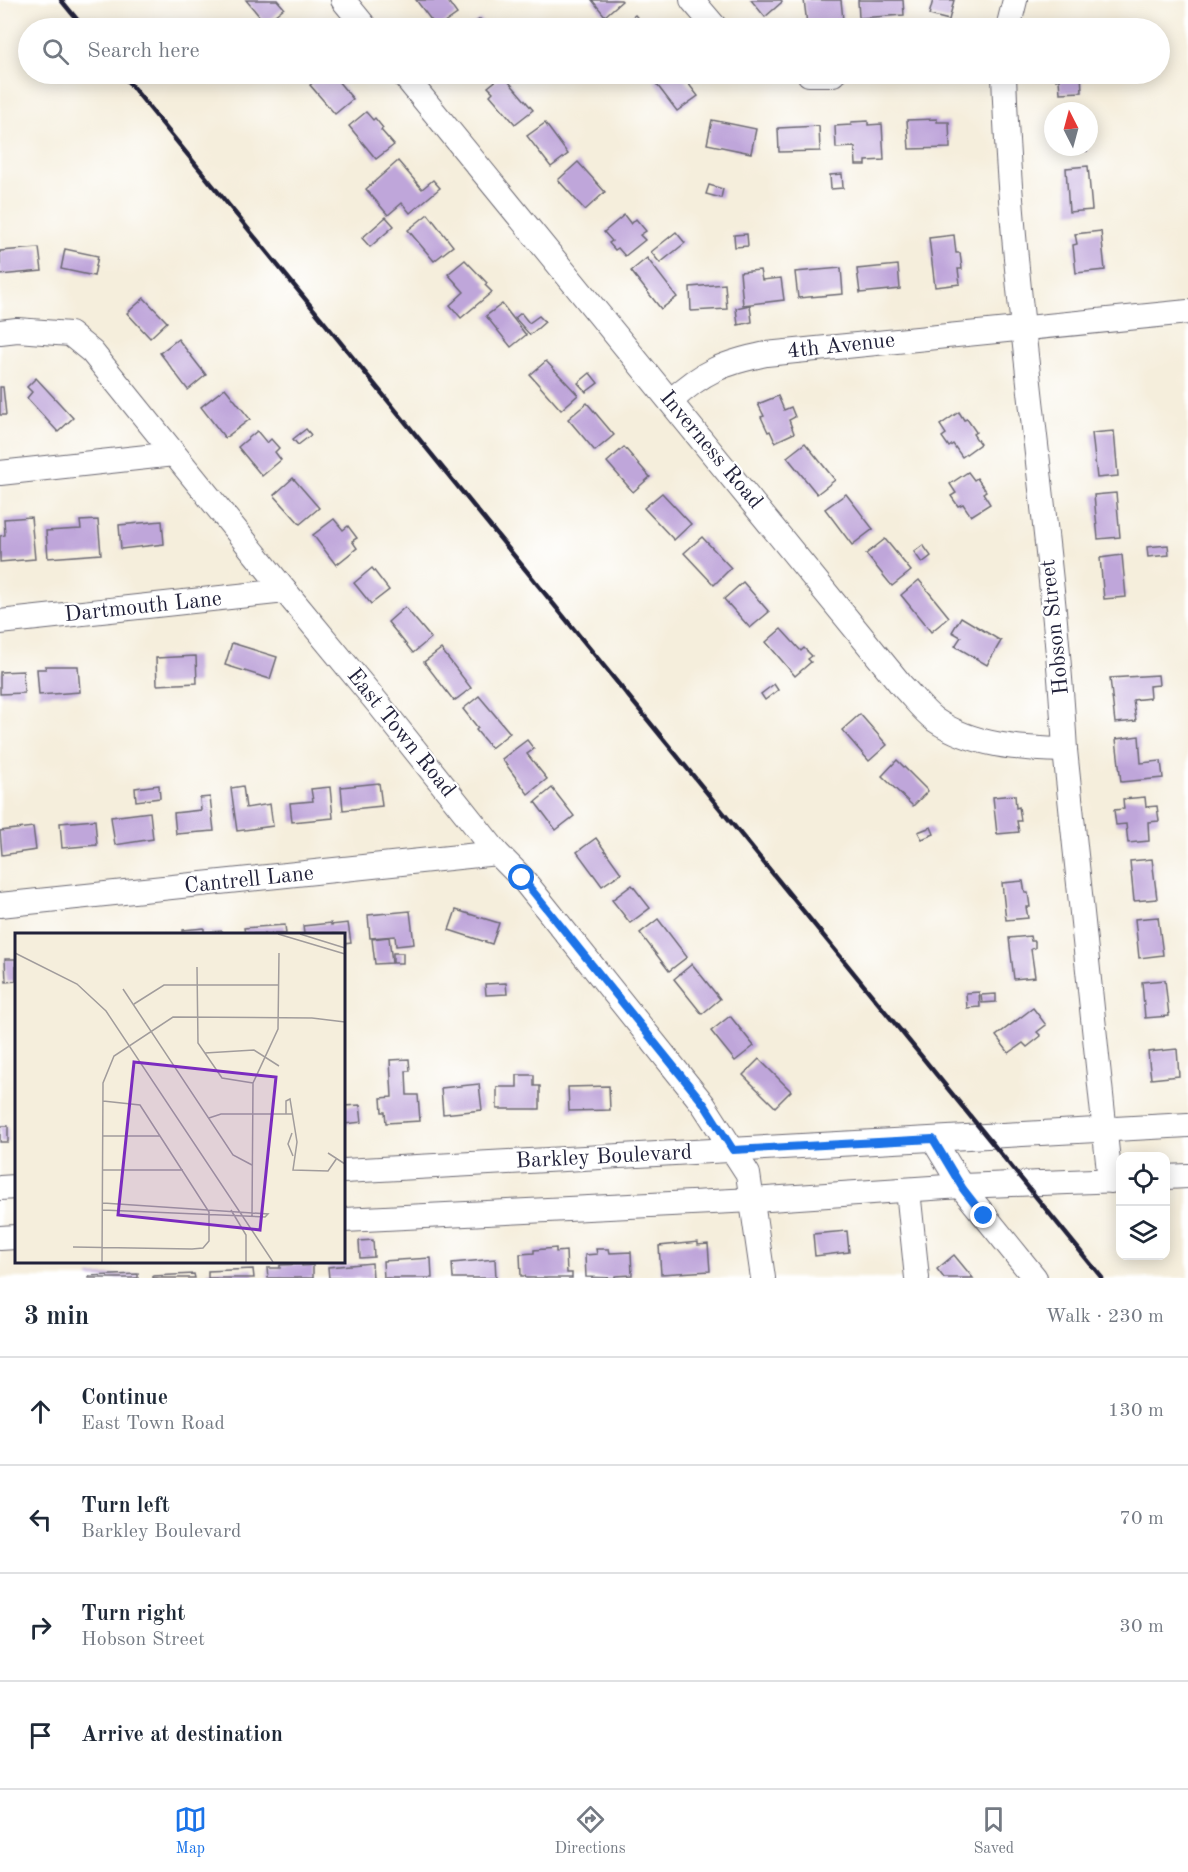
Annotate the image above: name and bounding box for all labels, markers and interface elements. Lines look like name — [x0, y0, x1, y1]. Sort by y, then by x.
search box — [18, 18, 1170, 84]
icon: search — [39, 35, 72, 68]
text: Search here — [87, 40, 200, 62]
north arrow — [1044, 102, 1098, 156]
street label: 4th Avenue — [786, 329, 896, 363]
street label: Inverness Road — [655, 387, 767, 513]
street label: Hobson Street — [1037, 558, 1073, 696]
street label: Dartmouth Lane — [63, 588, 223, 626]
street label: East Town Road — [343, 665, 459, 801]
street label: Cantrell Lane — [183, 862, 315, 898]
route start — [508, 864, 534, 890]
inset map — [15, 933, 345, 1263]
street label: Barkley Boulevard — [515, 1141, 693, 1173]
map controls — [1116, 1152, 1170, 1260]
button: locate — [1116, 1152, 1170, 1206]
route end — [970, 1202, 996, 1228]
button: layers — [1116, 1206, 1170, 1260]
text: 3 min — [24, 1304, 89, 1330]
text: Walk · 230 m — [1045, 1307, 1164, 1327]
text: Continue — [81, 1387, 168, 1409]
icon: ahead — [24, 1395, 57, 1428]
text: 130 m — [1108, 1401, 1164, 1421]
text: East Town Road — [81, 1414, 225, 1434]
text: Turn left — [81, 1495, 170, 1517]
icon: left — [24, 1503, 57, 1536]
text: 70 m — [1119, 1509, 1164, 1529]
text: Barkley Boulevard — [81, 1522, 242, 1542]
text: Turn right — [81, 1603, 185, 1625]
icon: right — [24, 1611, 57, 1644]
text: 30 m — [1119, 1617, 1164, 1637]
text: Hobson Street — [81, 1630, 205, 1650]
icon: arrive — [24, 1719, 57, 1752]
text: Arrive at destination — [81, 1724, 283, 1746]
tab: Map — [174, 1803, 207, 1859]
tab: Directions — [555, 1803, 626, 1859]
tab: Saved — [973, 1803, 1014, 1859]

